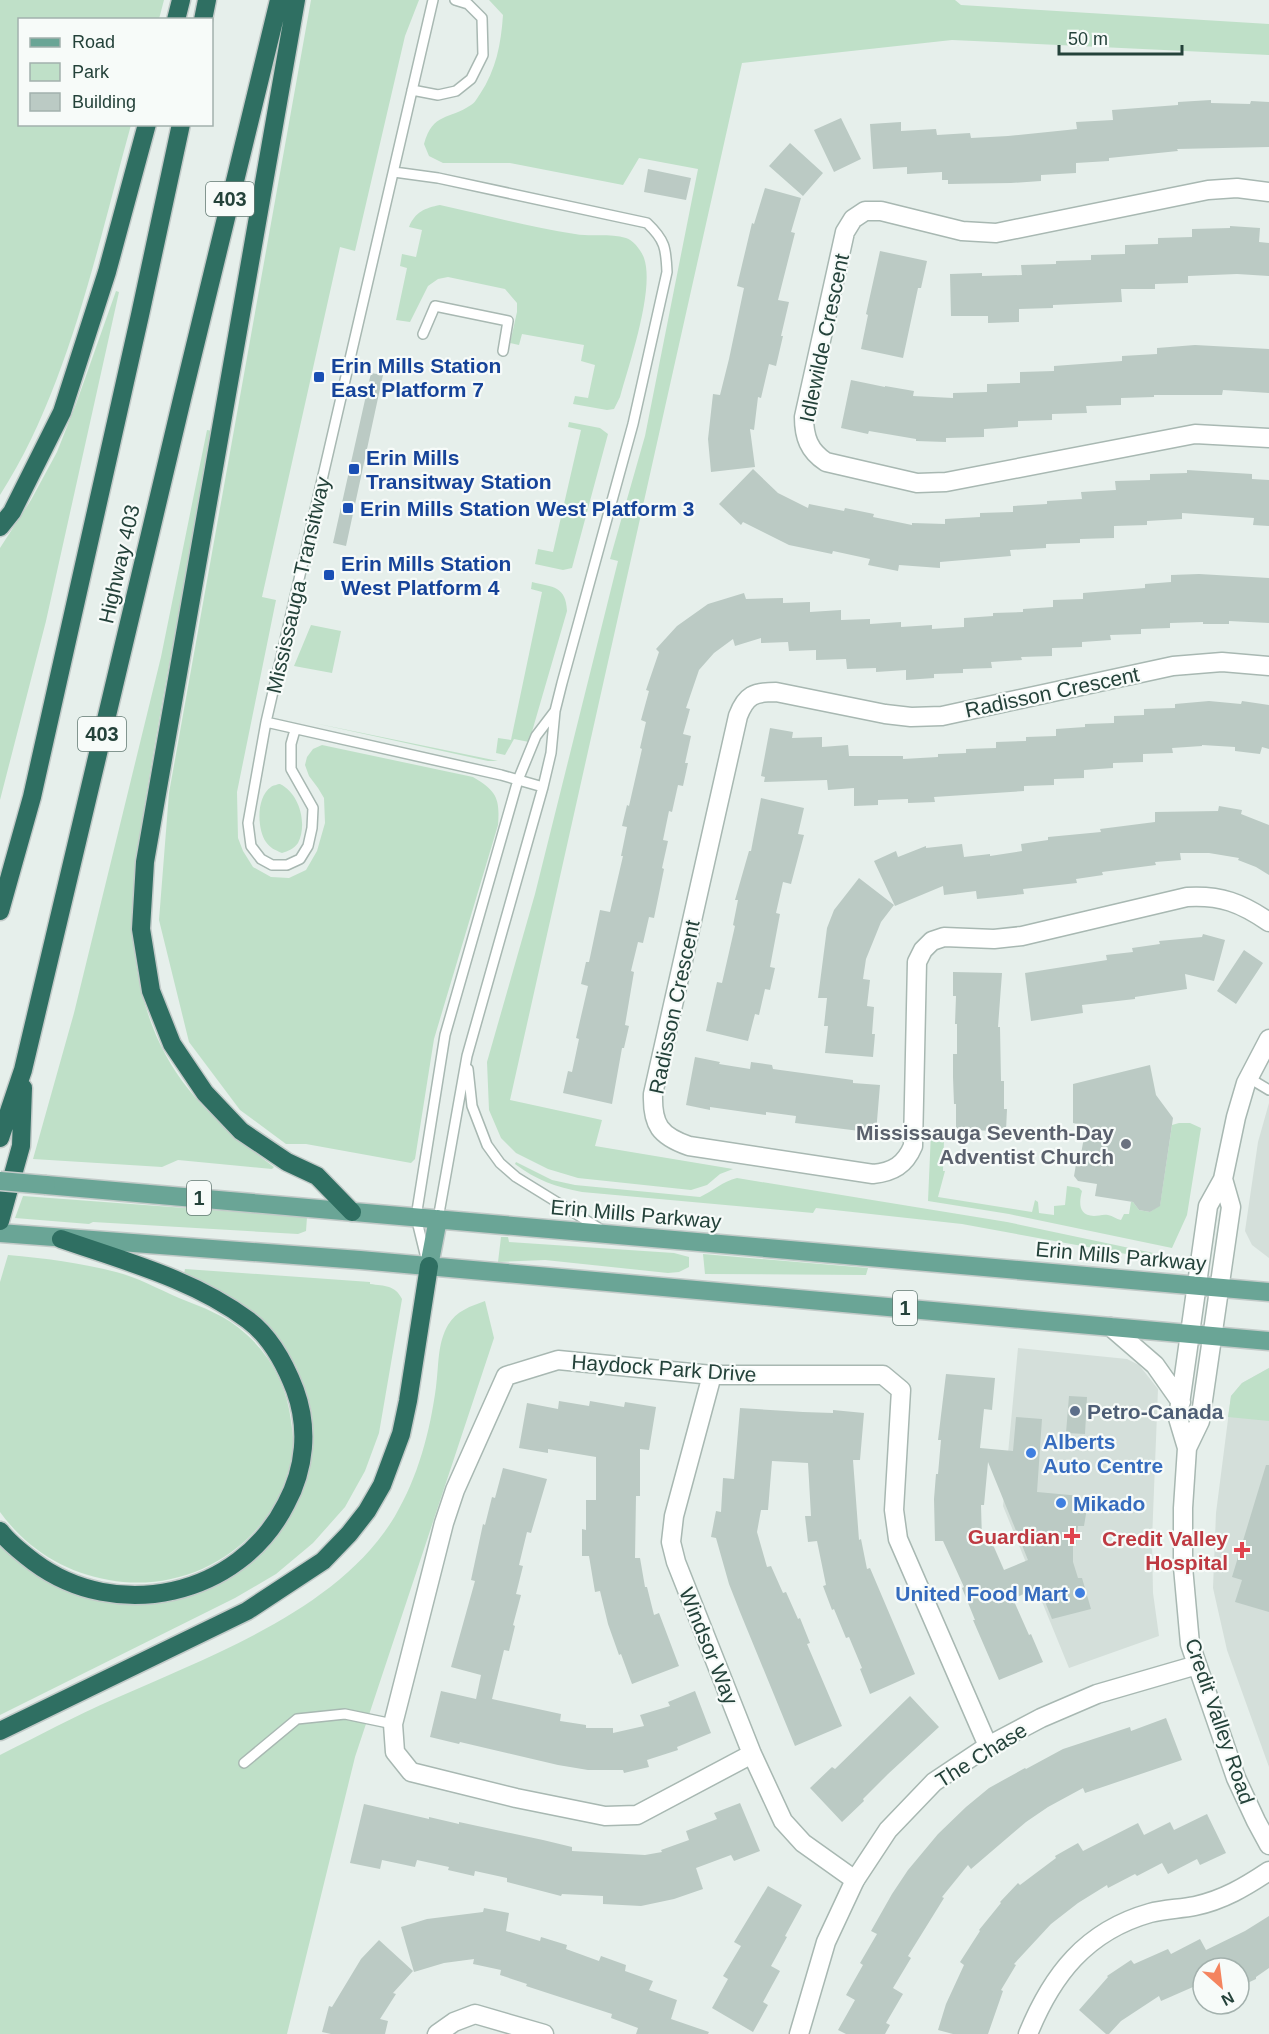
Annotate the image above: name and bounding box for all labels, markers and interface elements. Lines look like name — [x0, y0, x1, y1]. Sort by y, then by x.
legend — [18, 18, 213, 126]
scale bar — [1059, 18, 1182, 56]
text: 50 m — [1068, 29, 1108, 49]
text: Road — [72, 32, 115, 52]
text: Park — [72, 62, 110, 82]
text: Building — [72, 92, 136, 112]
road number: 403 — [206, 182, 254, 216]
street label: Idlewilde Crescent — [795, 252, 853, 424]
place label: Erin Mills Station East Platform 7 — [331, 354, 501, 401]
marker: Erin Mills Station East Platform 7 — [312, 370, 326, 384]
place label: Erin Mills Transitway Station — [366, 446, 552, 493]
marker: Erin Mills Transitway Station — [347, 462, 361, 476]
street label: Mississauga Transitway — [262, 474, 334, 696]
place label: Erin Mills Station West Platform 3 — [360, 497, 695, 520]
marker: Erin Mills Station West Platform 3 — [341, 501, 355, 515]
street label: Highway 403 — [94, 502, 144, 626]
place label: Erin Mills Station West Platform 4 — [341, 552, 511, 599]
marker: Erin Mills Station West Platform 4 — [322, 568, 336, 582]
street label: Radisson Crescent — [963, 662, 1141, 722]
road number: 403 — [78, 717, 126, 751]
street label: Radisson Crescent — [644, 918, 704, 1096]
place label: Mississauga Seventh-Day Adventist Church — [856, 1121, 1114, 1168]
marker: Mississauga Seventh-Day Adventist Church — [1119, 1137, 1133, 1151]
road number: 1 — [187, 1181, 211, 1215]
street label: Erin Mills Parkway — [550, 1195, 723, 1233]
street label: Erin Mills Parkway — [1035, 1237, 1208, 1275]
road number: 1 — [893, 1291, 917, 1325]
street label: Haydock Park Drive — [571, 1350, 757, 1386]
place label: Petro-Canada — [1087, 1400, 1224, 1423]
marker: Petro-Canada — [1068, 1404, 1082, 1418]
place label: Alberts Auto Centre — [1043, 1430, 1163, 1477]
marker: Alberts Auto Centre — [1024, 1446, 1038, 1460]
place label: Mikado — [1073, 1492, 1145, 1515]
marker: Mikado — [1054, 1496, 1068, 1510]
place label: Guardian — [968, 1525, 1060, 1548]
place label: Credit Valley Hospital — [1102, 1527, 1228, 1574]
marker: Guardian — [1065, 1529, 1079, 1543]
marker: Credit Valley Hospital — [1233, 1541, 1251, 1559]
place label: United Food Mart — [895, 1582, 1068, 1605]
street label: Windsor Way — [675, 1584, 743, 1708]
marker: United Food Mart — [1073, 1586, 1087, 1600]
street label: Credit Valley Road — [1181, 1635, 1259, 1807]
street label: The Chase — [931, 1718, 1031, 1792]
north arrow — [1191, 1956, 1251, 2016]
text: N — [1219, 1989, 1237, 2009]

